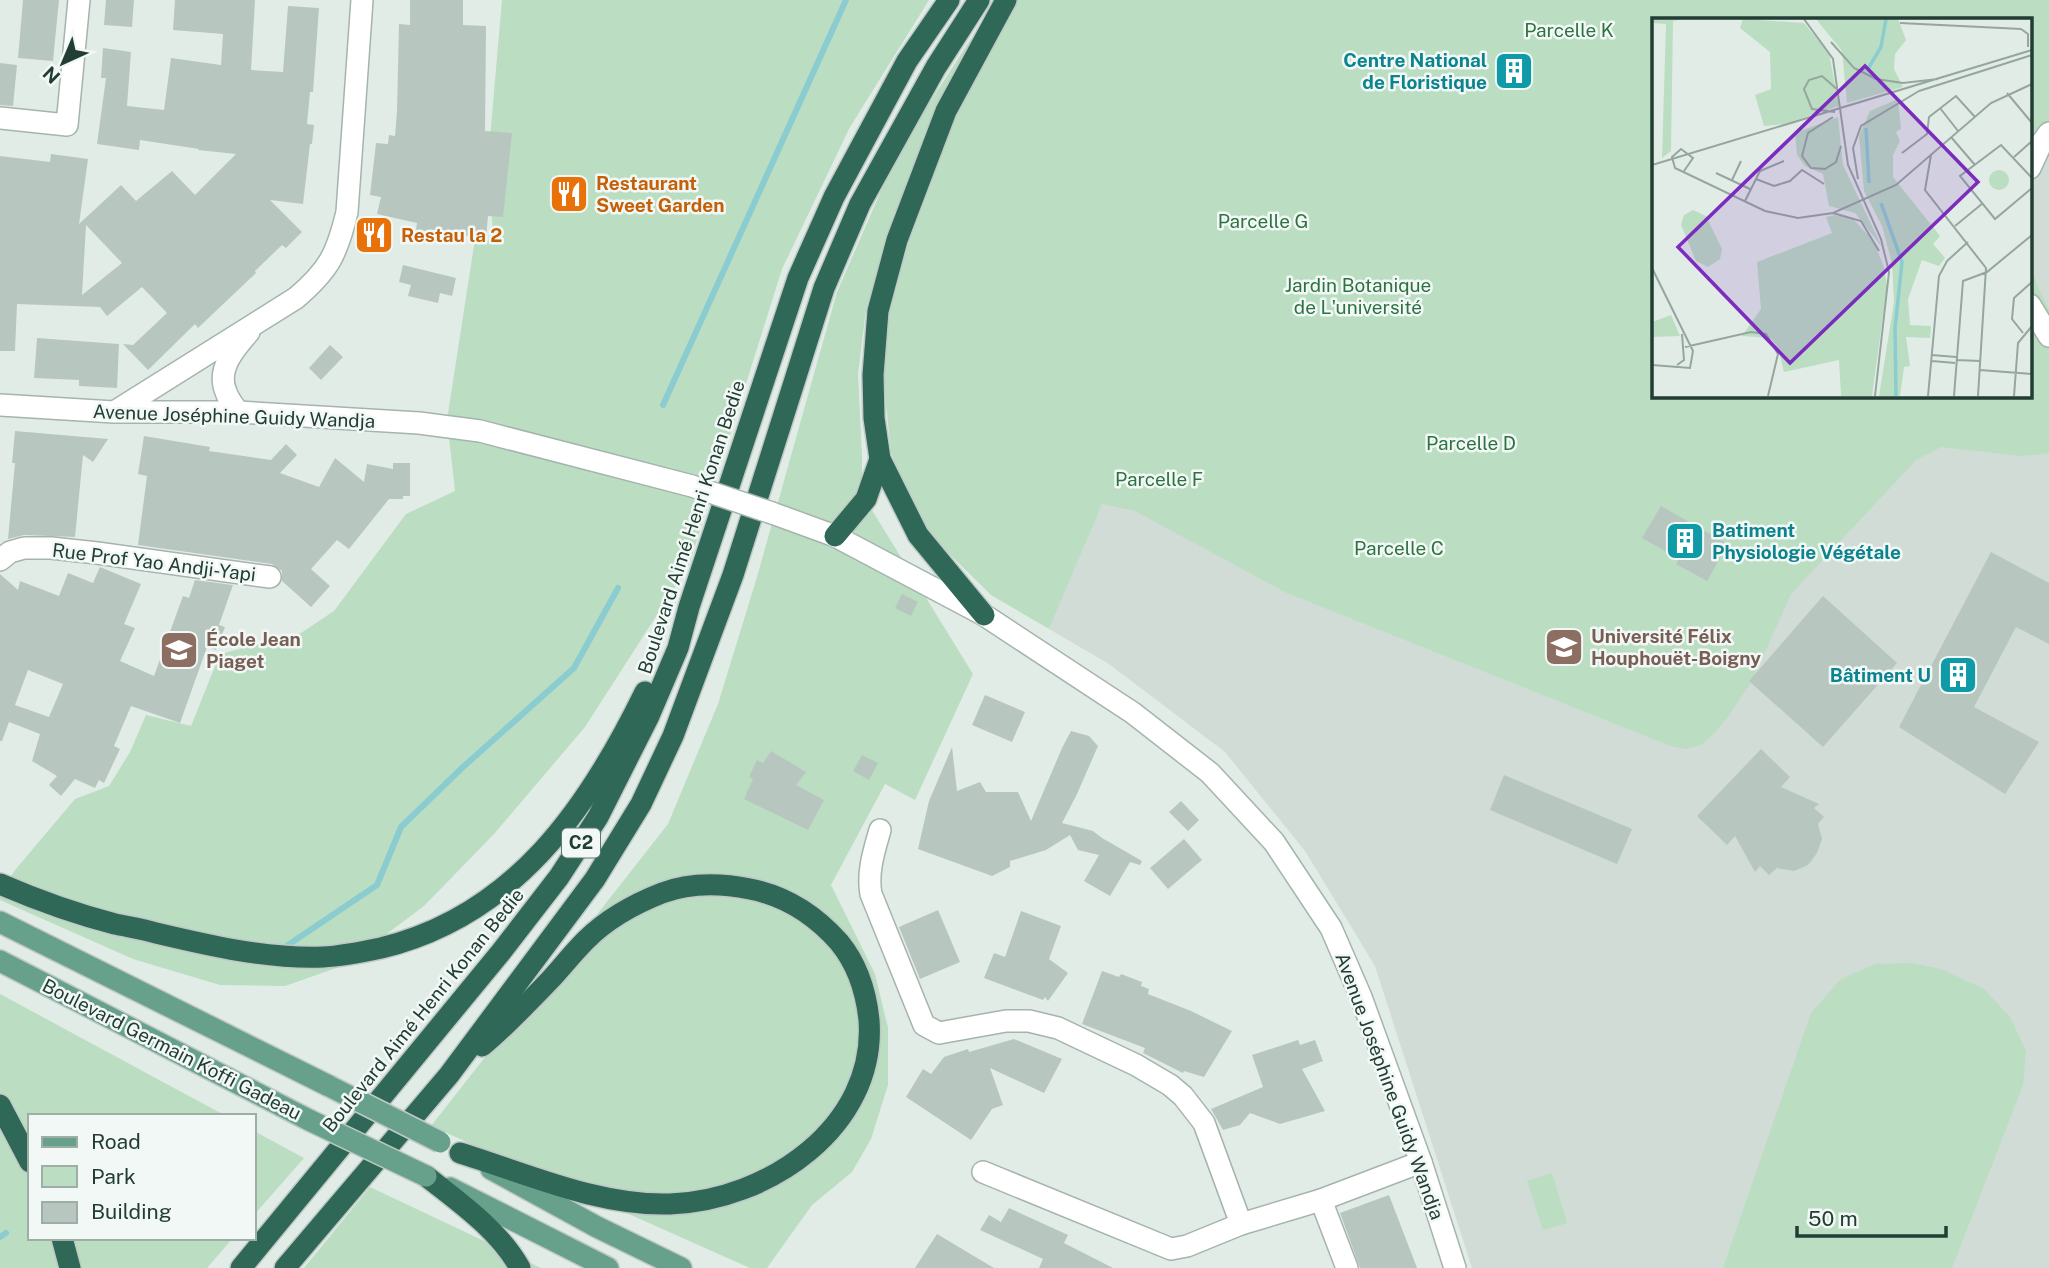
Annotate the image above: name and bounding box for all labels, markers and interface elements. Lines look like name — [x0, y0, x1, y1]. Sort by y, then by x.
inset map — [1652, 18, 2032, 397]
park label: Parcelle K — [1524, 19, 1614, 41]
north arrow — [28, 28, 98, 98]
place label: Centre National de Floristique — [1343, 49, 1487, 93]
building icon: Centre National de Floristique — [1493, 50, 1535, 92]
text: N — [38, 62, 64, 88]
place label: Restaurant Sweet Garden — [596, 172, 724, 216]
restaurant icon: Restaurant Sweet Garden — [548, 173, 590, 215]
park label: Parcelle G — [1218, 210, 1308, 232]
restaurant icon: Restau la 2 — [353, 214, 395, 256]
place label: Restau la 2 — [401, 224, 502, 246]
park label: Jardin Botanique de L'université — [1285, 274, 1431, 318]
street label: Boulevard Aimé Henri Konan Bedie — [633, 378, 749, 676]
street label: Avenue Joséphine Guidy Wandja — [92, 400, 376, 432]
park label: Parcelle D — [1426, 432, 1516, 454]
park label: Parcelle F — [1115, 468, 1203, 490]
place label: Batiment Physiologie Végétale — [1712, 519, 1901, 563]
building icon: Batiment Physiologie Végétale — [1664, 520, 1706, 562]
park label: Parcelle C — [1354, 537, 1444, 559]
street label: Rue Prof Yao Andji-Yapi — [51, 539, 257, 585]
place label: Université Félix Houphouët-Boigny — [1591, 625, 1761, 669]
school or university icon: Université Félix Houphouët-Boigny — [1543, 626, 1585, 668]
place label: École Jean Piaget — [206, 628, 301, 672]
school or university icon: École Jean Piaget — [158, 629, 200, 671]
building icon: Bâtiment U — [1937, 654, 1979, 696]
place label: Bâtiment U — [1830, 664, 1931, 686]
road number: C2 — [562, 828, 600, 858]
street label: Boulevard Aimé Henri Konan Bedie — [318, 884, 528, 1136]
street label: Avenue Joséphine Guidy Wandja — [1331, 950, 1449, 1222]
street label: Boulevard Germain Koffi Gadeau — [39, 974, 305, 1124]
legend — [28, 1114, 256, 1240]
text: Road — [91, 1129, 141, 1154]
text: Park — [91, 1164, 136, 1189]
scale bar — [1797, 1194, 1946, 1238]
text: Building — [91, 1199, 172, 1224]
text: 50 m — [1808, 1206, 1858, 1231]

